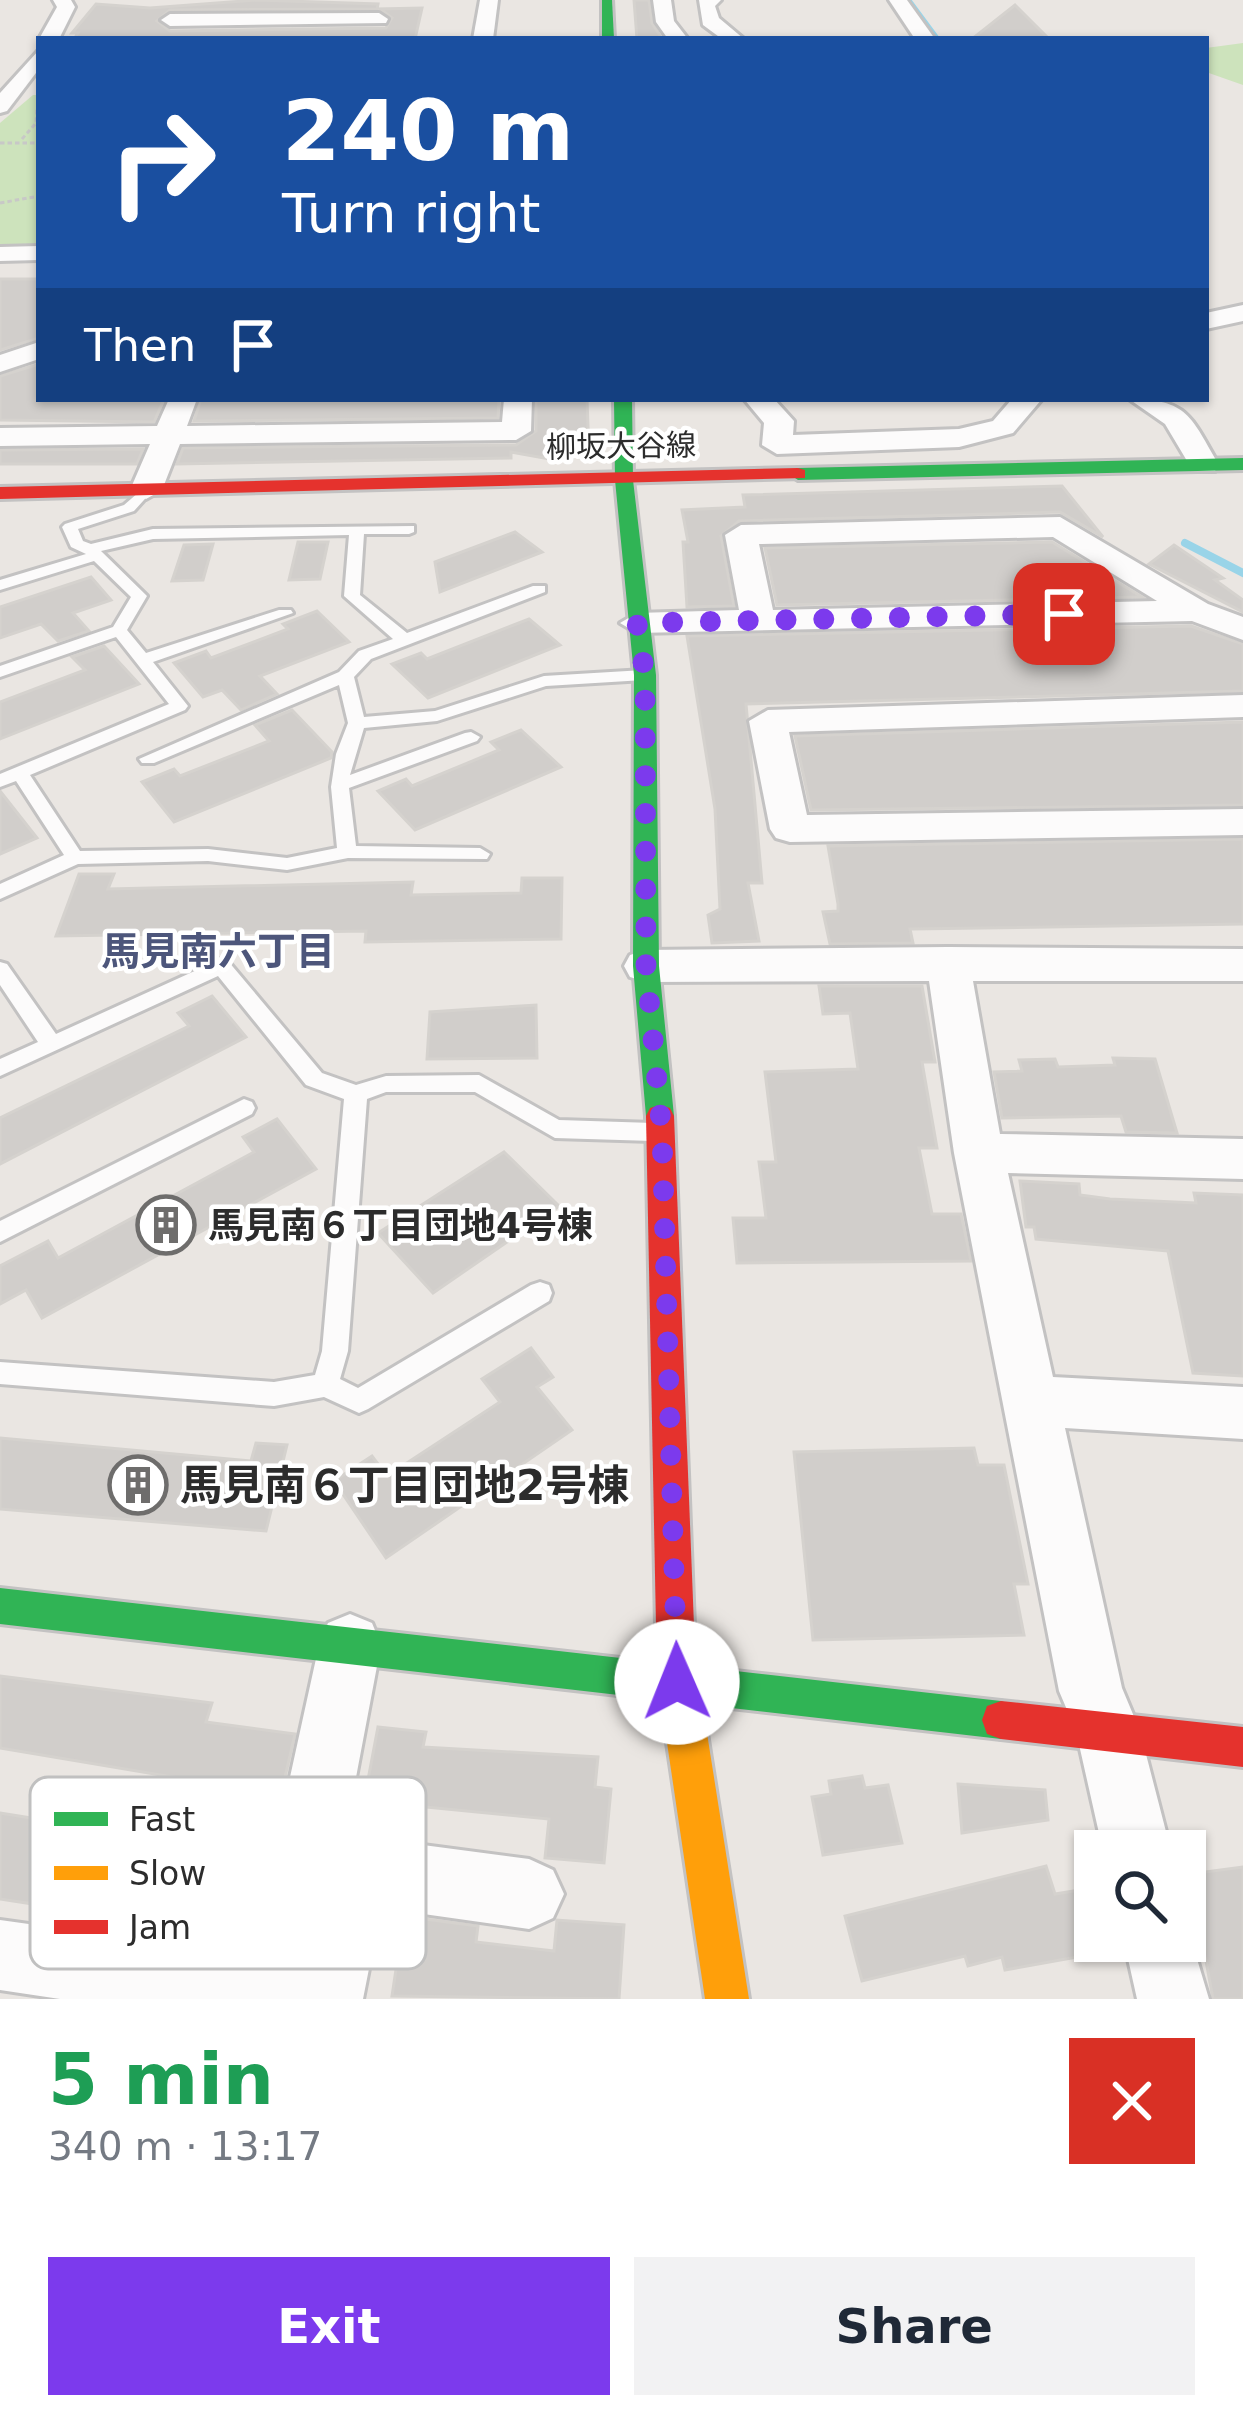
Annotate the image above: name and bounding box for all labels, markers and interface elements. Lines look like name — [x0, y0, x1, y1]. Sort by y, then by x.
text: 240 m — [282, 82, 574, 180]
icon: right — [84, 84, 240, 240]
text: Turn right — [282, 182, 541, 245]
icon: arrive — [220, 312, 286, 378]
text: Then — [84, 319, 196, 372]
street label: 柳坂大谷線 — [546, 427, 696, 465]
pin — [1013, 563, 1115, 665]
icon: arrive — [1031, 581, 1097, 647]
district label: 馬見南六丁目 — [101, 929, 335, 974]
building icon: 馬見南６丁目団地4号棟 — [135, 1194, 197, 1256]
place label: 馬見南６丁目団地4号棟 — [208, 1205, 593, 1246]
building icon: 馬見南６丁目団地2号棟 — [107, 1454, 169, 1516]
place label: 馬見南６丁目団地2号棟 — [180, 1461, 629, 1510]
position arrow — [614, 1619, 740, 1745]
legend — [30, 1777, 426, 1969]
text: Fast — [129, 1800, 195, 1839]
map controls — [1074, 1830, 1206, 1962]
button: search — [1074, 1830, 1206, 1962]
text: Slow — [129, 1854, 206, 1893]
text: Jam — [127, 1908, 191, 1947]
text: 5 min — [48, 2037, 274, 2121]
button: close — [1069, 2038, 1195, 2164]
text: 340 m · 13:17 — [48, 2124, 322, 2169]
button: Exit — [48, 2257, 610, 2395]
button: Share — [634, 2257, 1195, 2395]

